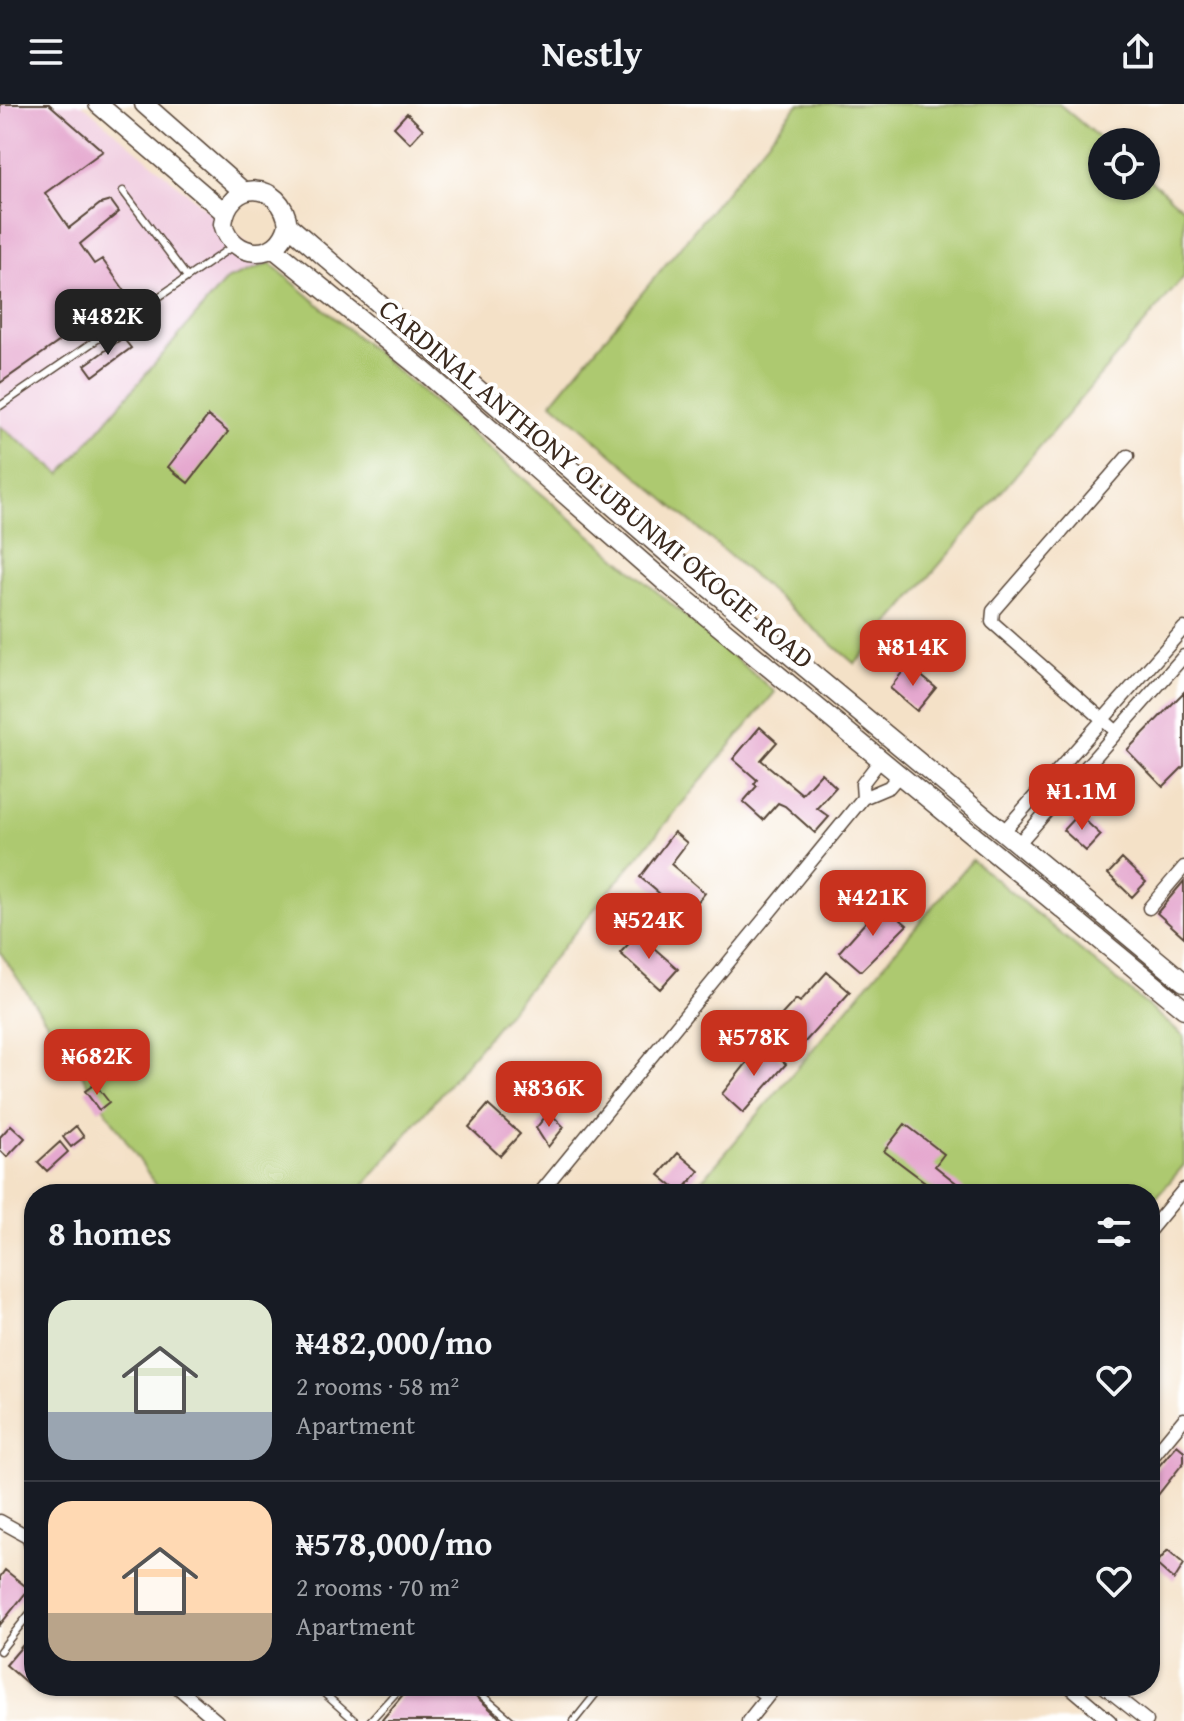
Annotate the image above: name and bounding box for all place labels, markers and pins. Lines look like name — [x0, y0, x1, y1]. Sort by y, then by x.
pin: ₦482K — [52, 289, 164, 357]
pin: ₦814K — [857, 620, 969, 688]
pin: ₦1.1M — [1026, 764, 1138, 832]
pin: ₦421K — [817, 870, 929, 938]
pin: ₦524K — [593, 893, 705, 961]
pin: ₦578K — [698, 1010, 810, 1078]
pin: ₦682K — [41, 1029, 153, 1097]
pin: ₦836K — [493, 1061, 605, 1129]

